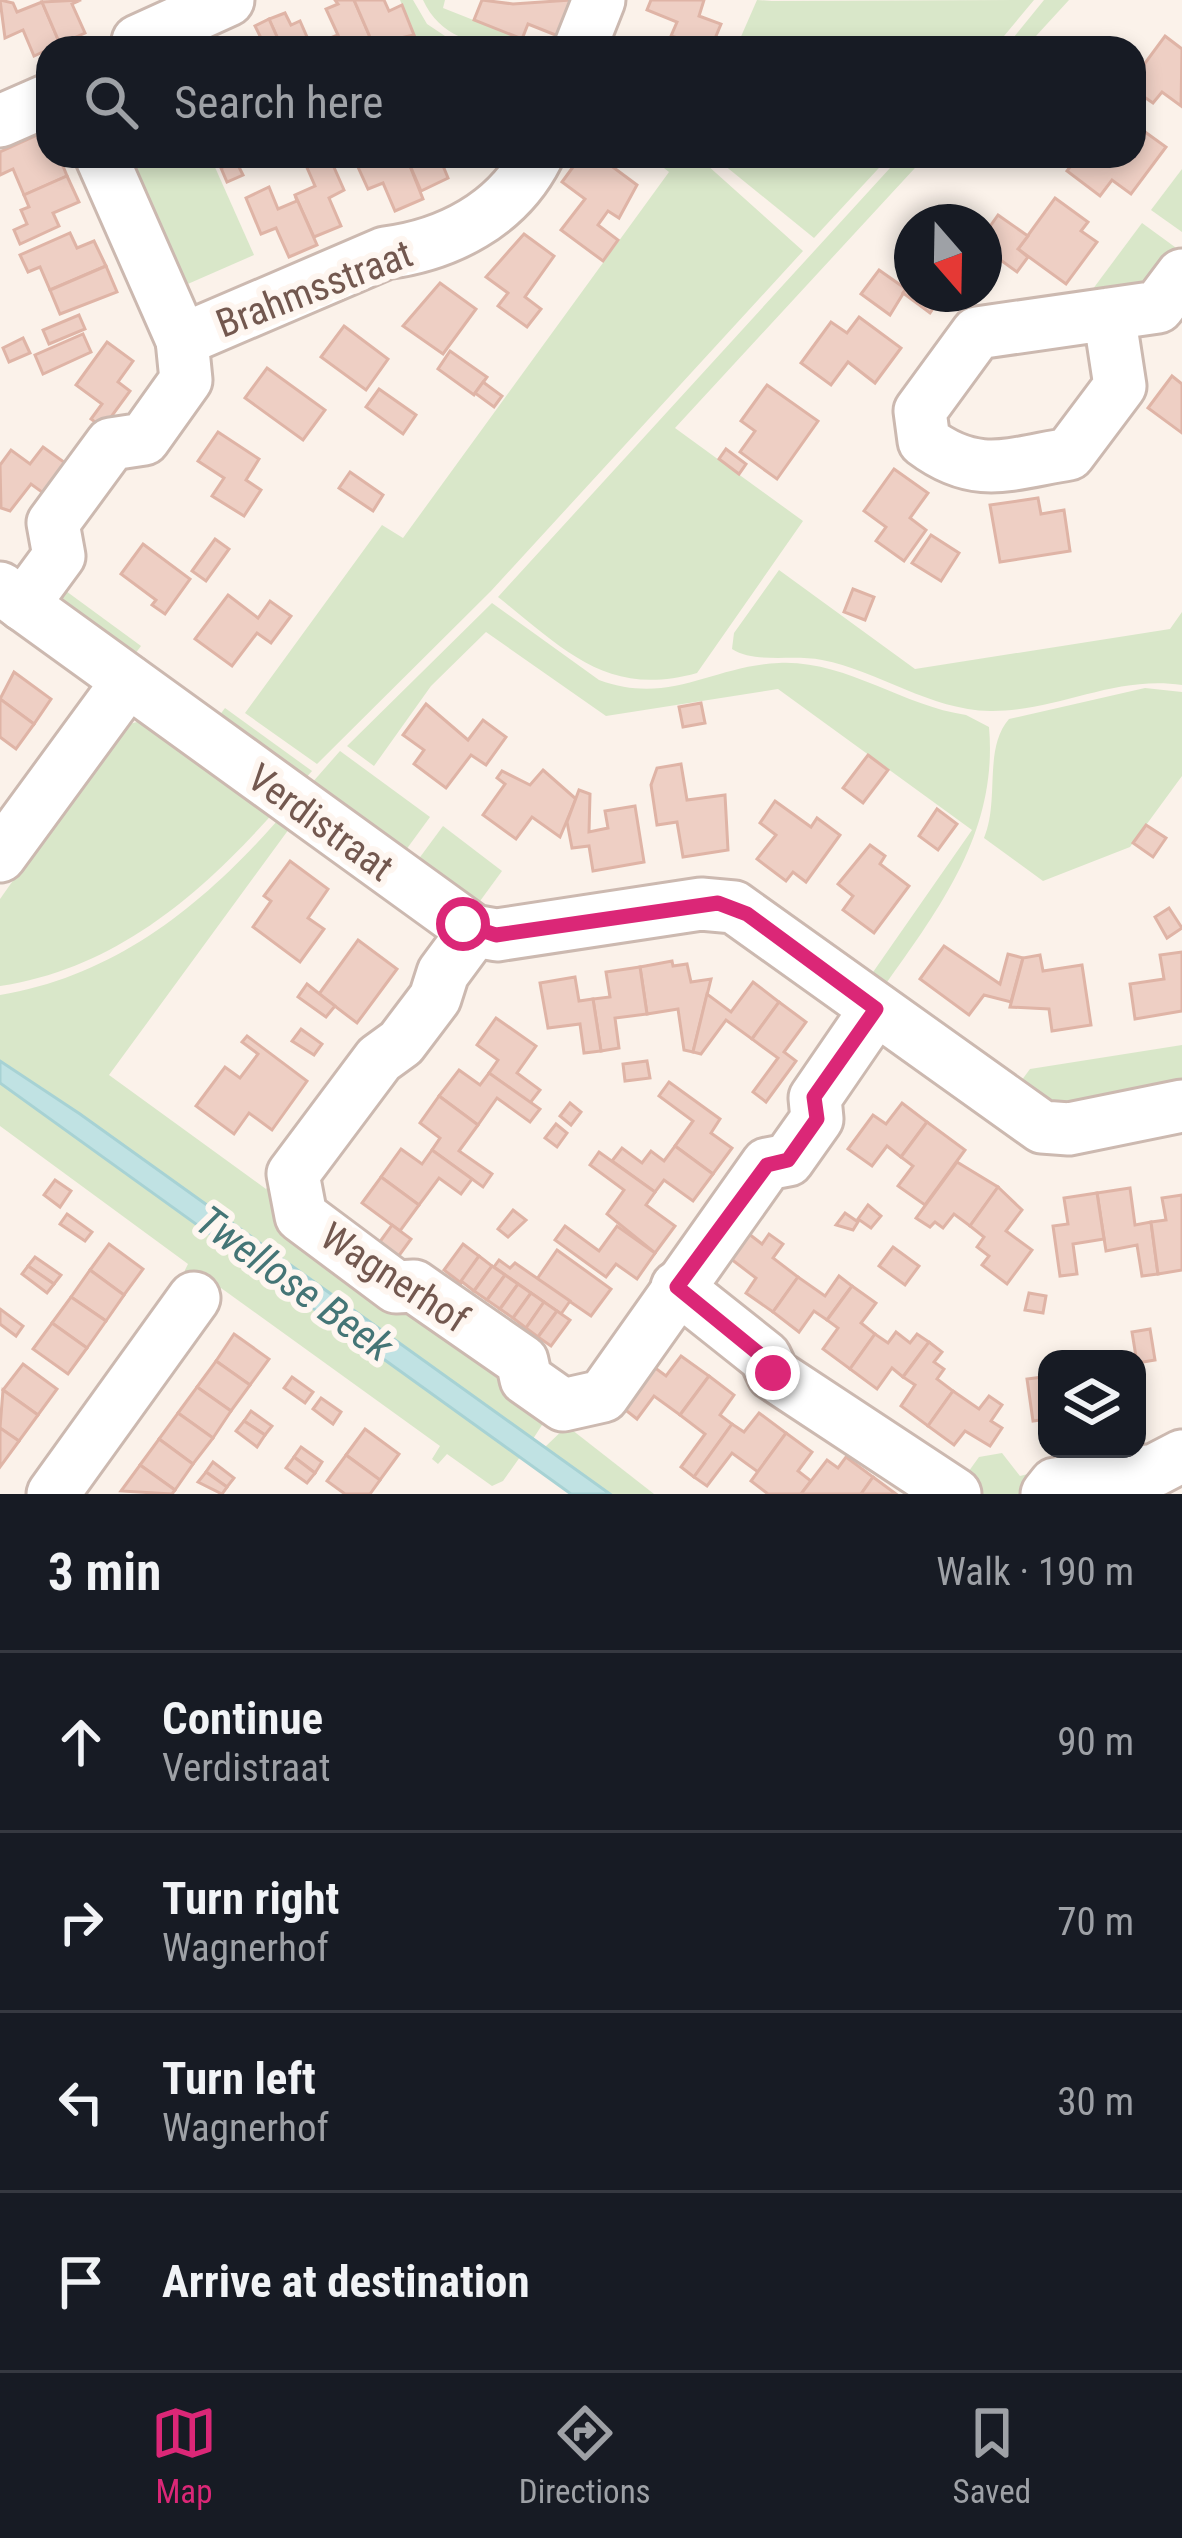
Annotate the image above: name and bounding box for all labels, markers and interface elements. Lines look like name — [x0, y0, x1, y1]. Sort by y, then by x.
search box — [36, 36, 1146, 168]
icon: search — [78, 69, 144, 135]
text: Search here — [174, 76, 383, 129]
north arrow — [894, 204, 1002, 312]
street label: Brahmsstraat — [210, 230, 419, 347]
street label: Verdistraat — [239, 755, 402, 891]
route start — [436, 897, 490, 951]
water label: Twellose Beek — [187, 1196, 403, 1371]
street label: Wagnerhof — [312, 1213, 477, 1343]
route end — [746, 1346, 800, 1400]
map controls — [1038, 1350, 1146, 1458]
button: layers — [1038, 1350, 1146, 1458]
text: 3 min — [48, 1543, 161, 1602]
text: Walk · 190 m — [936, 1549, 1134, 1595]
text: Continue — [162, 1692, 323, 1745]
icon: ahead — [48, 1709, 114, 1775]
text: 90 m — [1057, 1719, 1134, 1765]
text: Verdistraat — [162, 1745, 330, 1791]
text: Turn right — [162, 1872, 339, 1925]
icon: right — [48, 1889, 114, 1955]
text: 70 m — [1057, 1899, 1134, 1945]
text: Wagnerhof — [162, 1925, 329, 1971]
text: Turn left — [162, 2052, 316, 2105]
icon: left — [48, 2069, 114, 2135]
text: 30 m — [1057, 2079, 1134, 2125]
text: Wagnerhof — [162, 2105, 329, 2151]
icon: arrive — [48, 2249, 114, 2315]
text: Arrive at destination — [162, 2255, 530, 2308]
tab: Map — [151, 2400, 217, 2511]
tab: Directions — [519, 2400, 651, 2511]
tab: Saved — [953, 2400, 1031, 2511]

